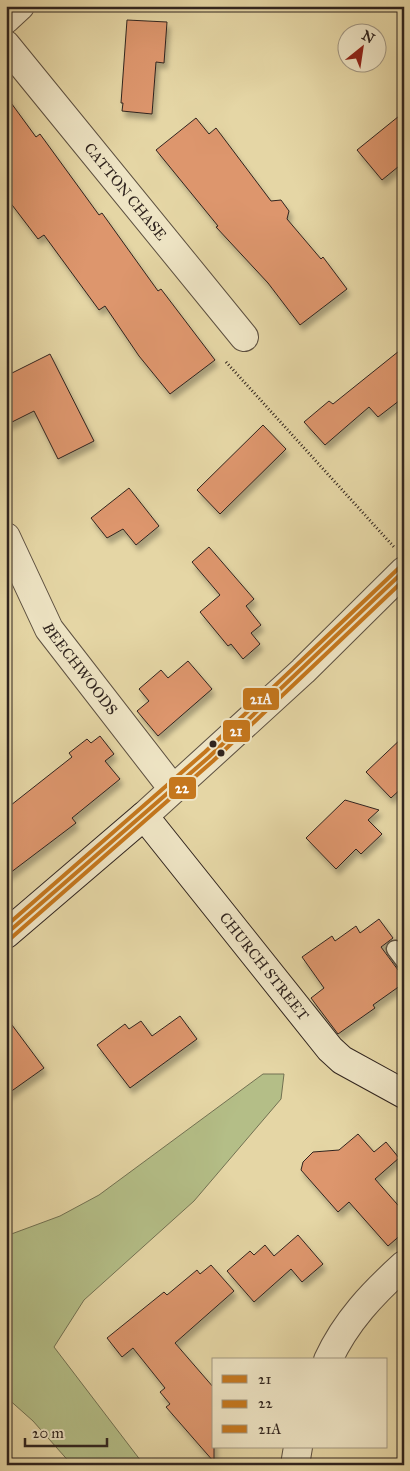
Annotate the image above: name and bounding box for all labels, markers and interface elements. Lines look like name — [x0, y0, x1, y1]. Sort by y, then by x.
north arrow — [338, 22, 388, 72]
text: N — [359, 27, 378, 48]
street label: CATTON CHASE — [80, 139, 171, 244]
street label: BEECHWOODS — [39, 620, 121, 719]
line badge: 21A — [242, 687, 280, 711]
text: 21A — [250, 691, 272, 708]
line badge: 21 — [222, 719, 251, 743]
text: 21 — [230, 723, 243, 740]
unlabelled marker — [208, 739, 218, 749]
unlabelled marker — [216, 748, 226, 758]
line badge: 22 — [168, 776, 197, 800]
text: 22 — [175, 780, 190, 797]
street label: CHURCH STREET — [216, 909, 313, 1024]
legend — [212, 1358, 388, 1448]
text: 21 — [258, 1370, 271, 1388]
text: 22 — [258, 1394, 273, 1412]
scale bar — [25, 1416, 108, 1448]
text: 21A — [258, 1420, 281, 1438]
text: 20 m — [32, 1424, 64, 1442]

